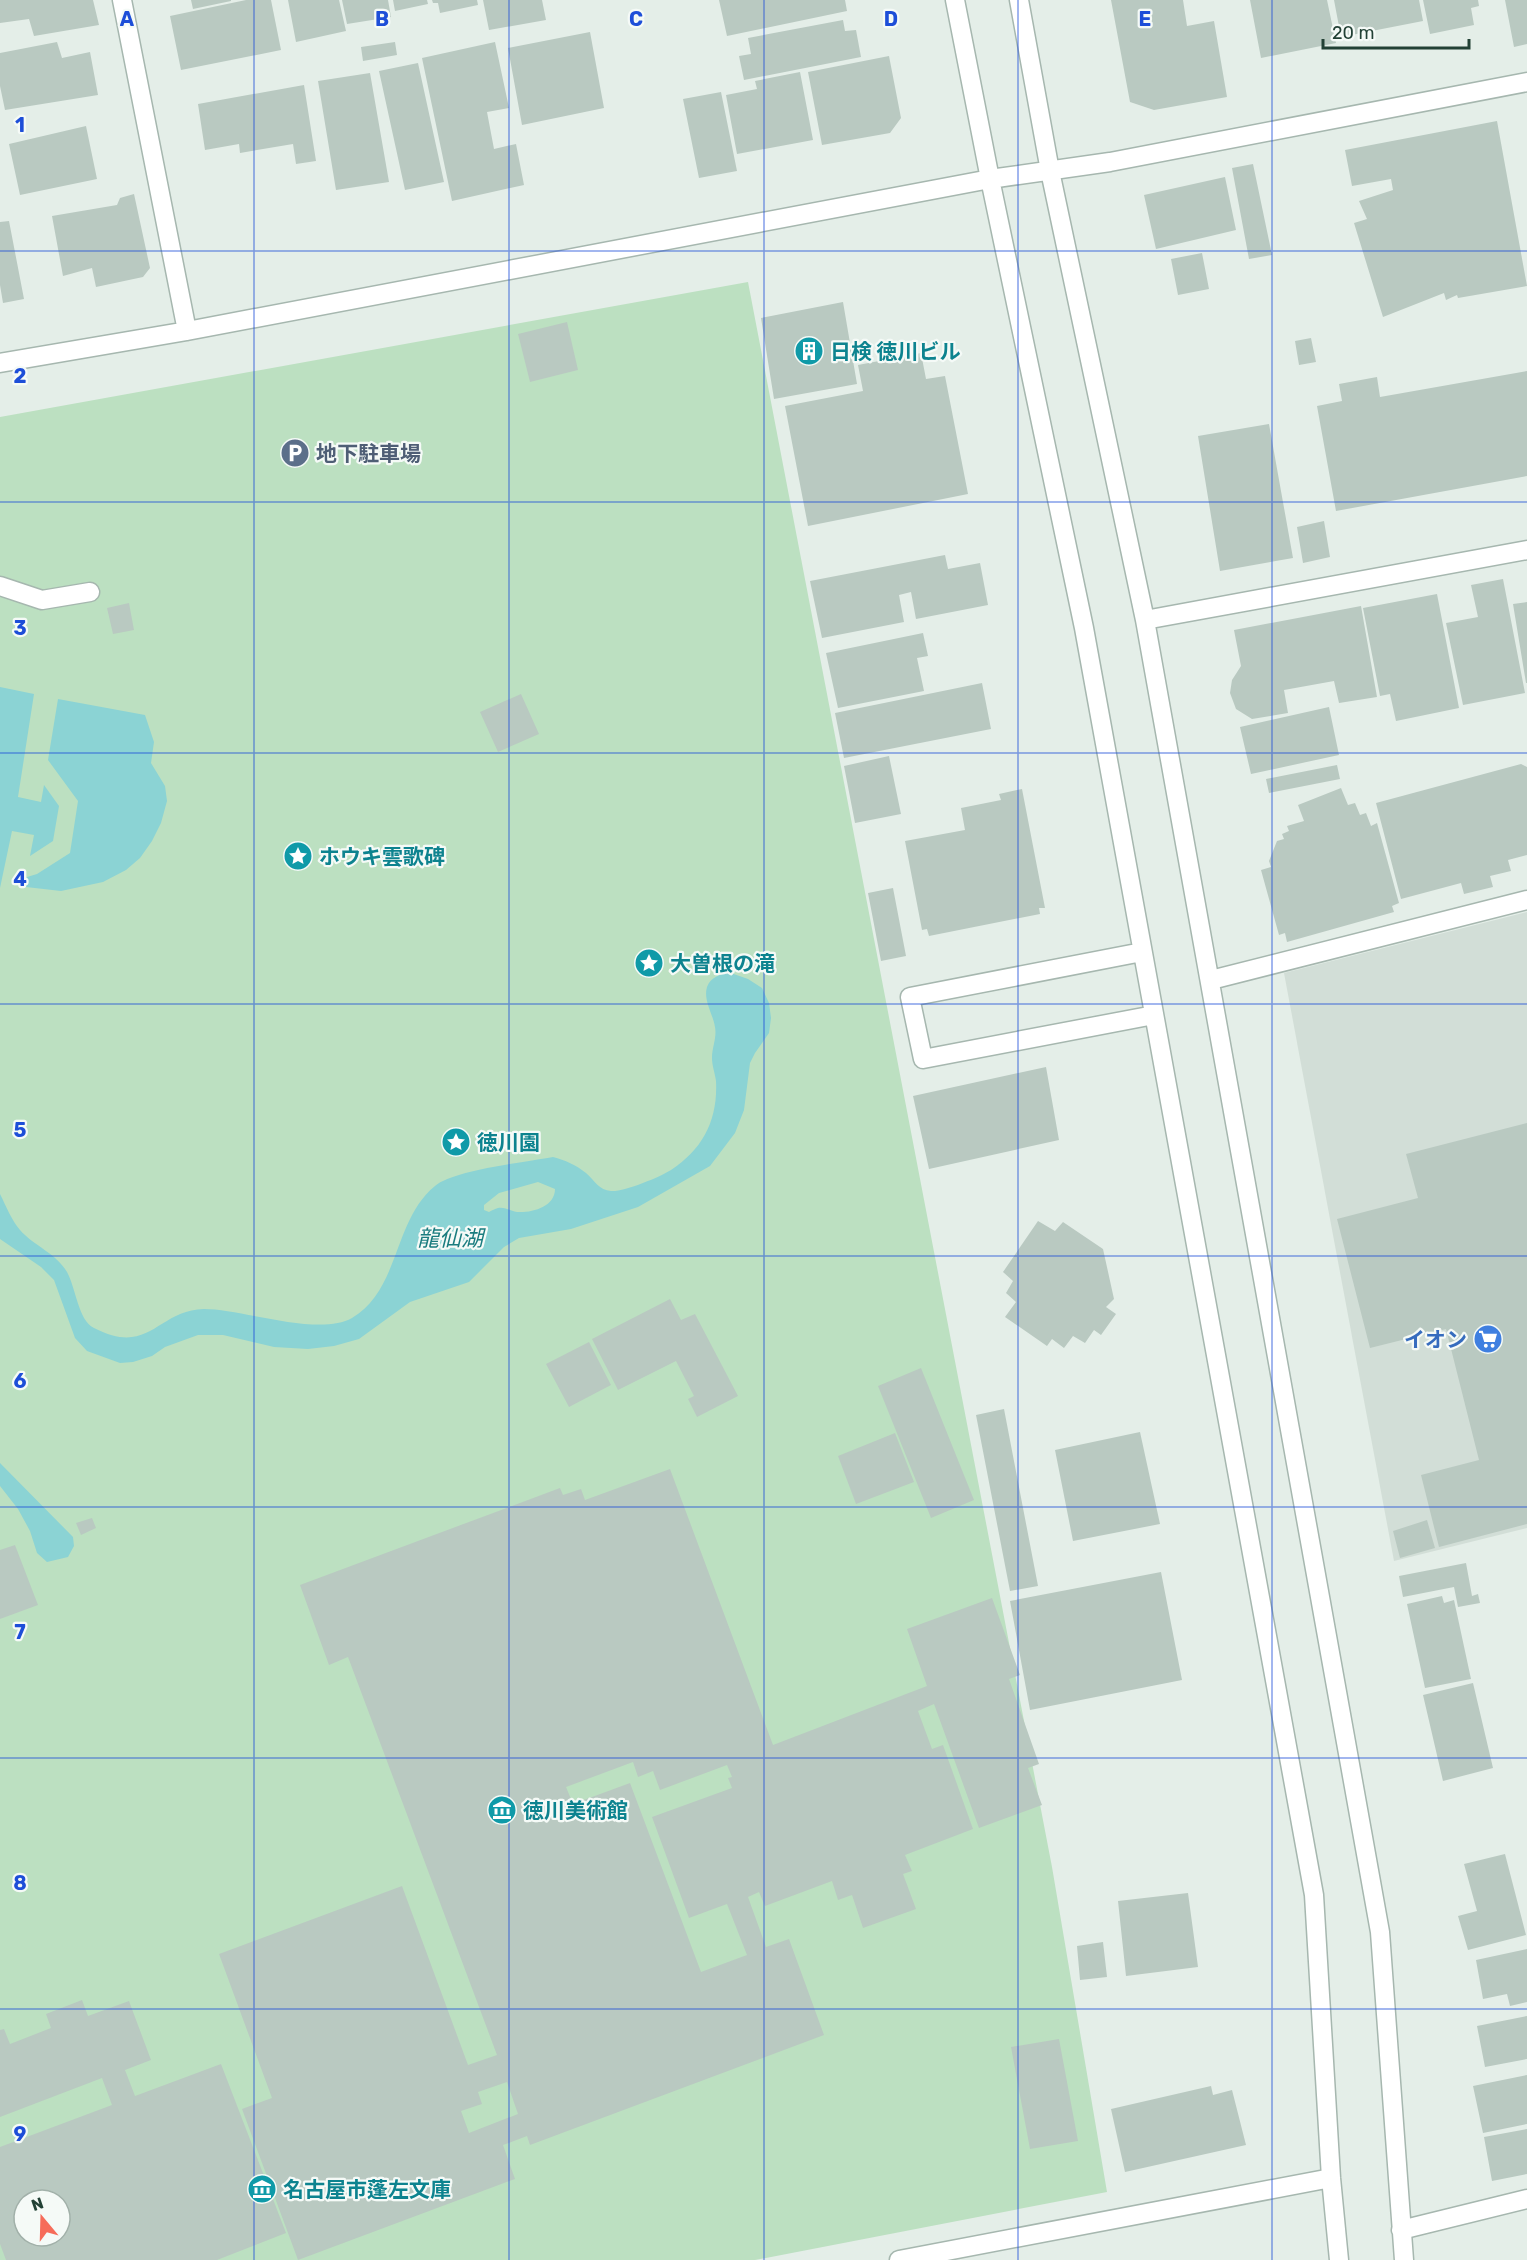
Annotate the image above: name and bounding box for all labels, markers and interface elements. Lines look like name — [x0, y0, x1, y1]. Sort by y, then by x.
text: A — [120, 7, 135, 31]
text: B — [375, 7, 389, 31]
text: C — [629, 7, 643, 31]
text: D — [884, 7, 898, 31]
text: E — [1139, 7, 1151, 31]
scale bar — [1323, 12, 1468, 50]
text: 20 m — [1332, 22, 1374, 44]
text: 1 — [15, 113, 25, 137]
building icon: 日検 徳川ビル — [793, 335, 825, 367]
place label: 日検 徳川ビル — [830, 339, 960, 364]
text: 2 — [14, 364, 27, 388]
parking icon: 地下駐車場 — [279, 437, 311, 469]
place label: 地下駐車場 — [316, 441, 421, 466]
text: 3 — [13, 616, 27, 640]
place icon: ホウキ雲歌碑 — [282, 840, 314, 872]
place label: ホウキ雲歌碑 — [319, 844, 445, 869]
text: 4 — [13, 867, 27, 891]
place icon: 大曽根の滝 — [633, 947, 665, 979]
place label: 大曽根の滝 — [670, 951, 775, 976]
text: 5 — [14, 1118, 27, 1142]
place icon: 徳川園 — [440, 1126, 472, 1158]
place label: 徳川園 — [477, 1130, 540, 1155]
water label: 龍仙湖 — [417, 1225, 486, 1252]
supermarket icon: イオン — [1472, 1323, 1504, 1355]
place label: イオン — [1404, 1327, 1467, 1352]
text: 6 — [13, 1369, 27, 1393]
text: 7 — [14, 1620, 26, 1644]
museum icon: 徳川美術館 — [486, 1794, 518, 1826]
place label: 徳川美術館 — [523, 1798, 628, 1823]
text: 8 — [13, 1871, 27, 1895]
text: 9 — [14, 2122, 27, 2146]
museum icon: 名古屋市蓬左文庫 — [246, 2173, 278, 2205]
place label: 名古屋市蓬左文庫 — [283, 2177, 451, 2202]
north arrow — [12, 2188, 72, 2248]
text: N — [29, 2193, 46, 2215]

